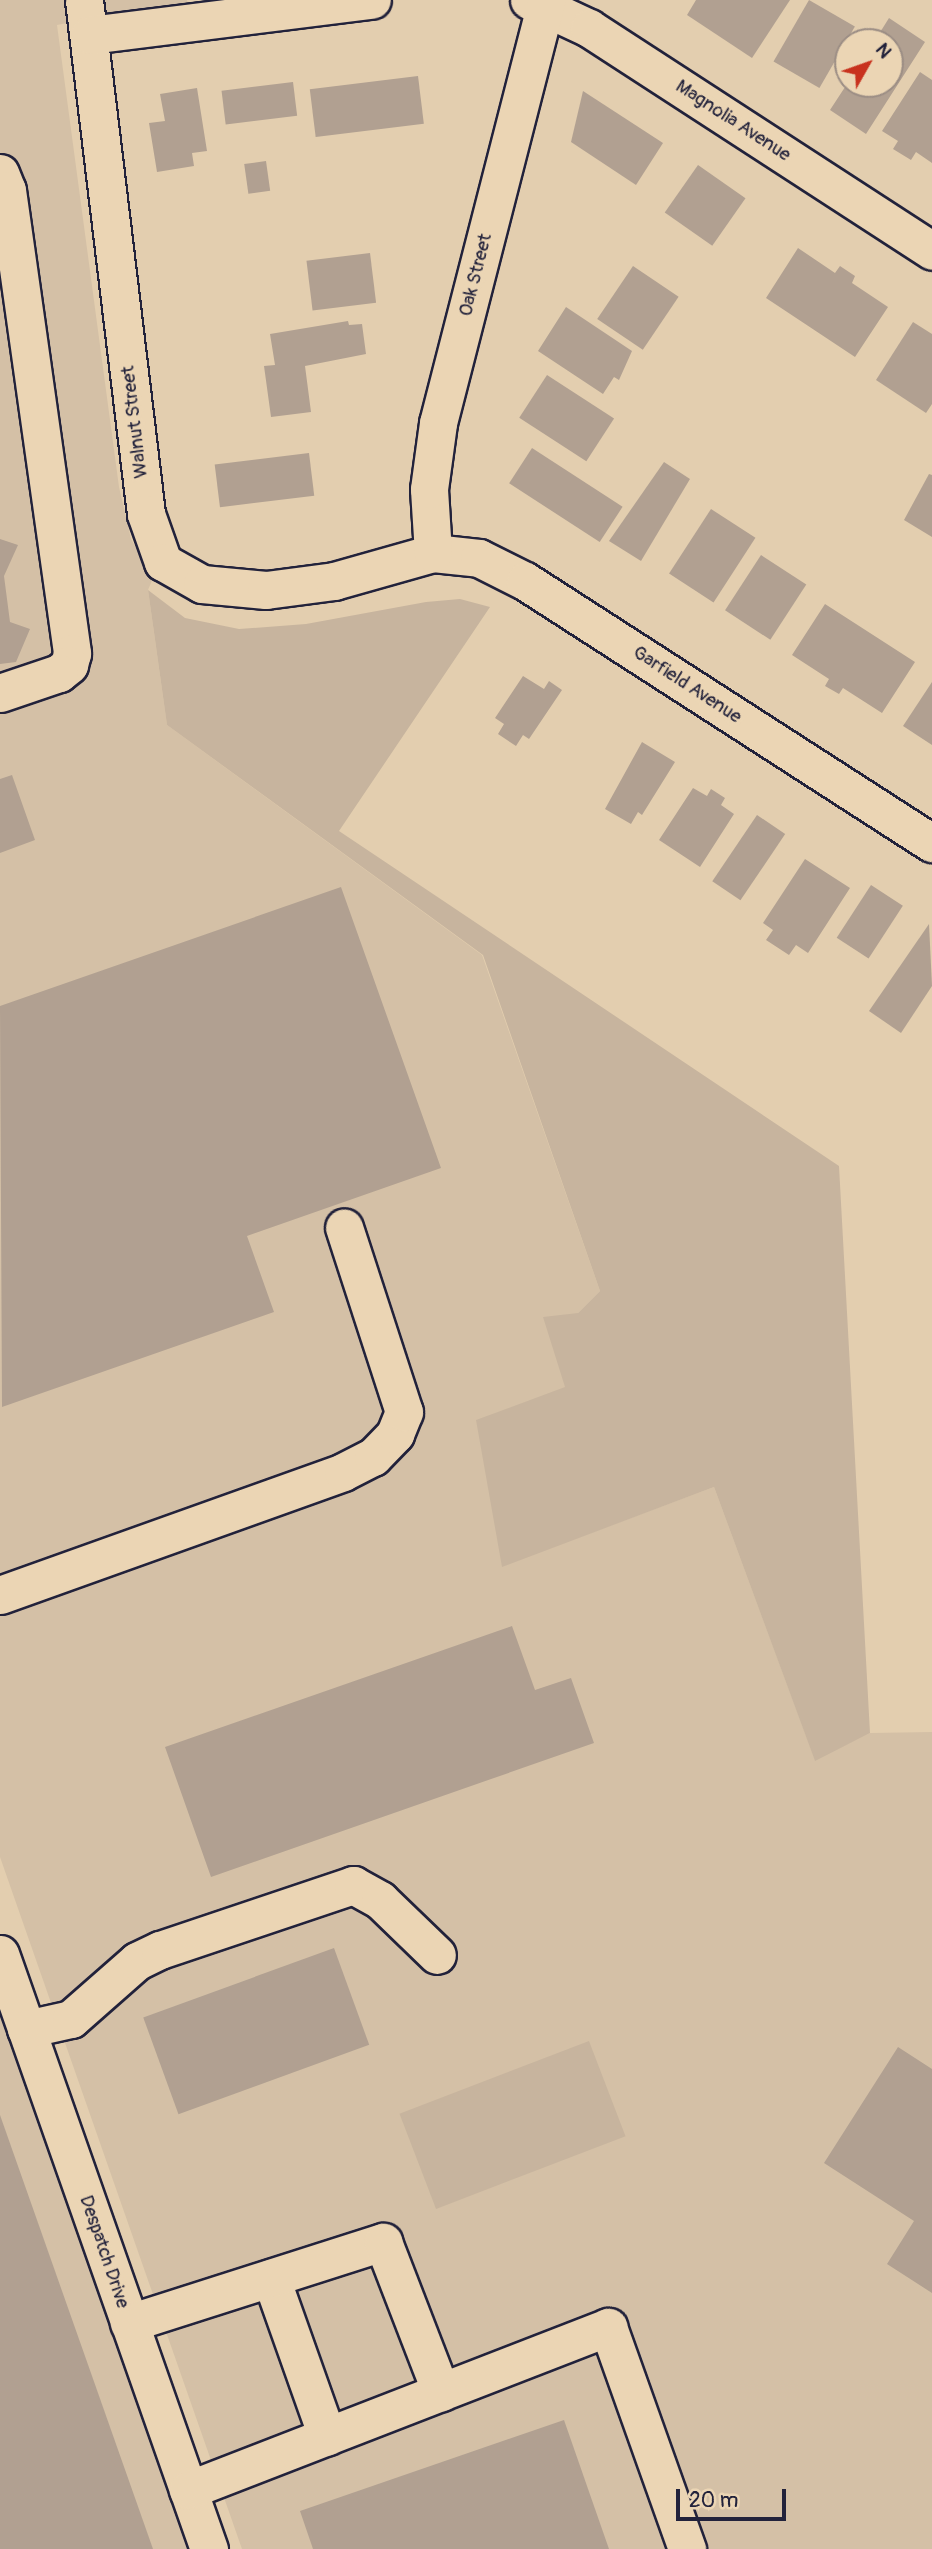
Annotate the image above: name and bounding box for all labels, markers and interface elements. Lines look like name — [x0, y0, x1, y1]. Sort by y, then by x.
north arrow — [834, 28, 904, 98]
text: N — [870, 38, 897, 63]
street label: Magnolia Avenue — [671, 75, 795, 167]
street label: Oak Street — [455, 231, 497, 319]
street label: Walnut Street — [117, 364, 153, 480]
street label: Garfield Avenue — [628, 641, 746, 729]
street label: Despatch Drive — [74, 2193, 134, 2311]
scale bar — [680, 2476, 790, 2520]
text: 20 m — [689, 2487, 738, 2514]

